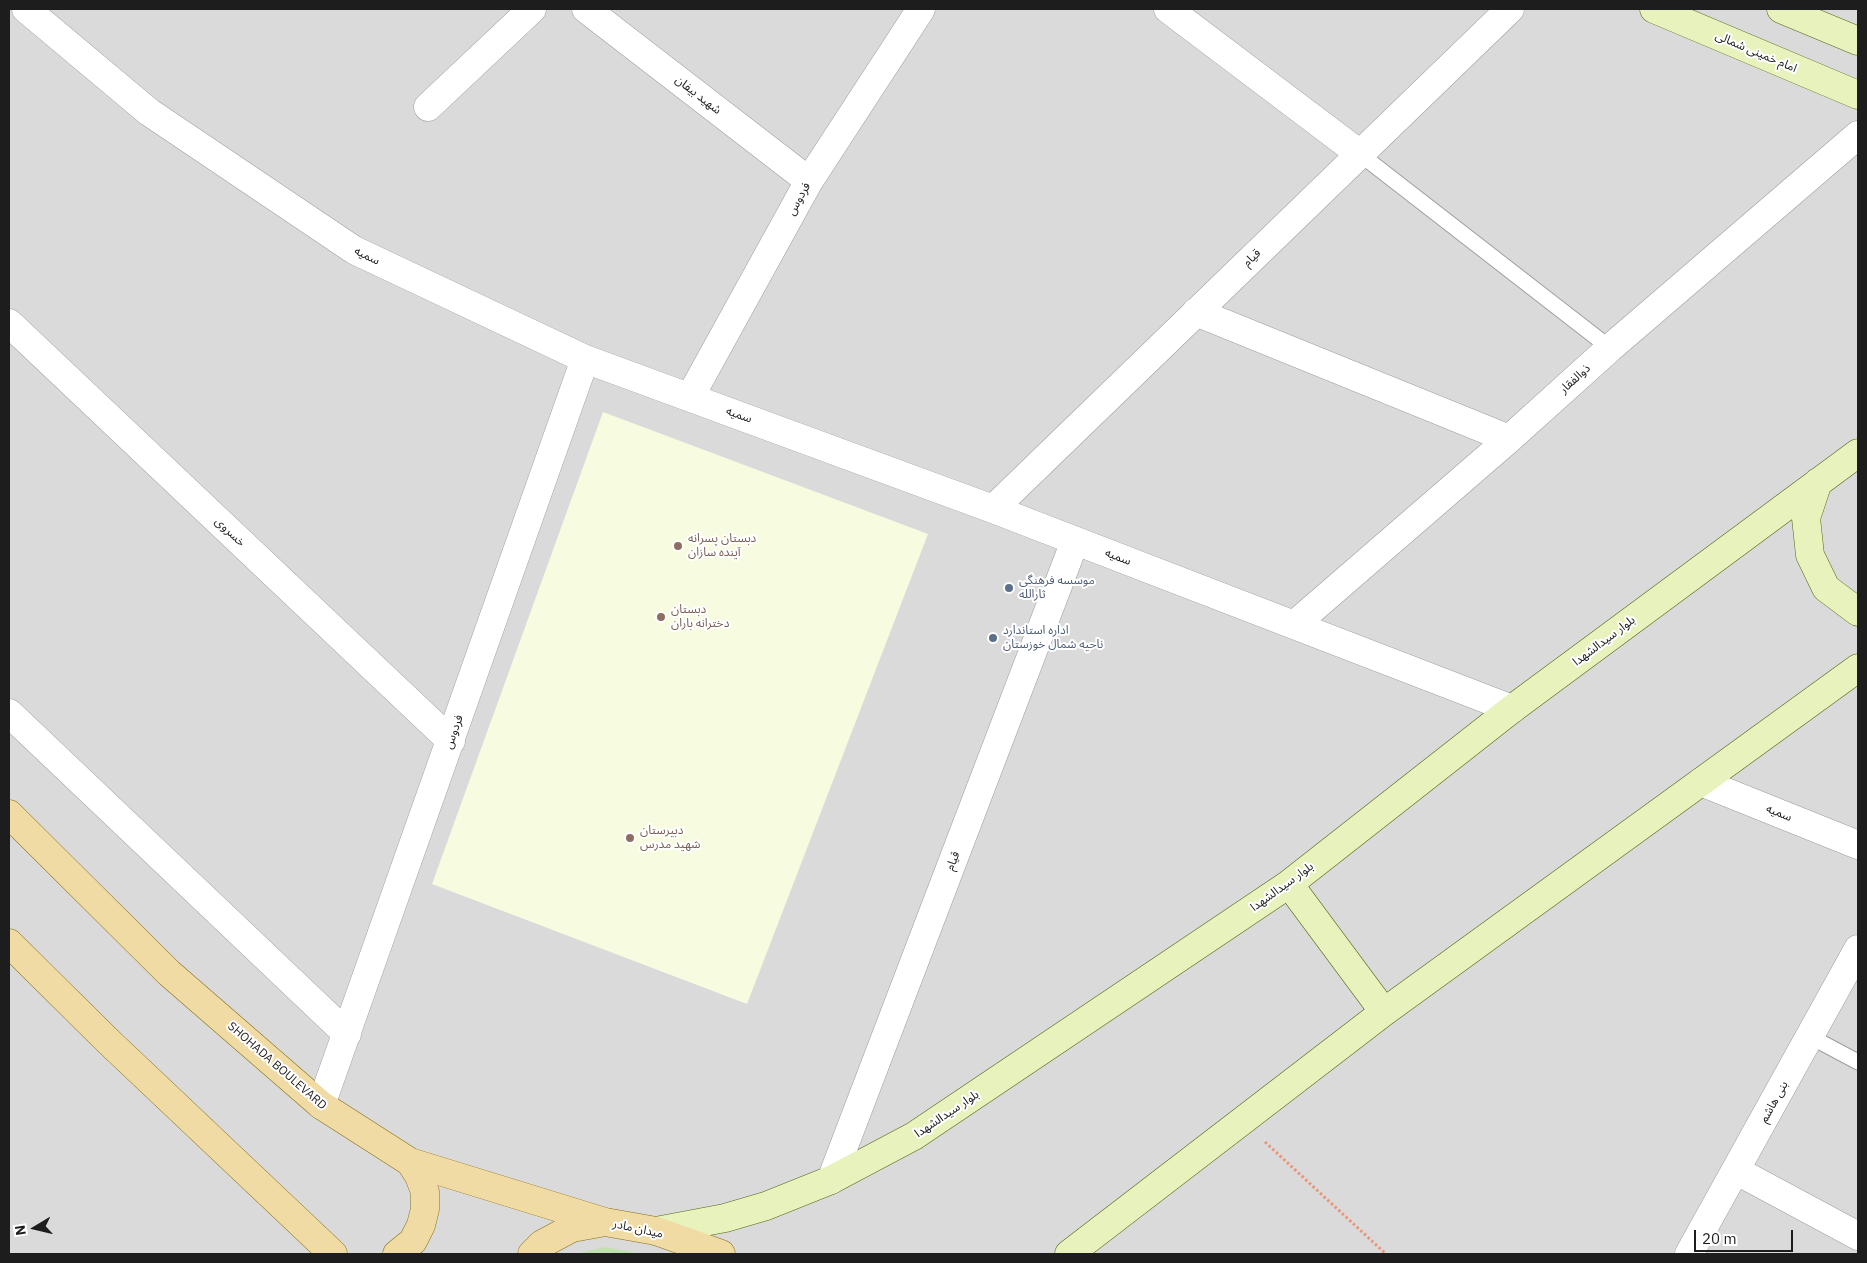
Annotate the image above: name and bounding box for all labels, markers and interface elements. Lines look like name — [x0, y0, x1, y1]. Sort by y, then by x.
street label: امام خمینی شمالی — [1713, 28, 1799, 76]
street label: شهید بیفان — [672, 73, 724, 117]
street label: فردوس — [784, 180, 814, 218]
street label: سمیه — [352, 244, 382, 268]
street label: قیام — [1240, 246, 1264, 270]
street label: ذوالفقار — [1556, 361, 1594, 397]
street label: سمیه — [724, 404, 754, 426]
street label: خسروی — [212, 514, 248, 550]
place label: دبستان پسرانه آینده سازان — [688, 532, 756, 560]
marker: دبستان پسرانه آینده سازان — [672, 540, 684, 552]
street label: سمیه — [1103, 546, 1133, 568]
place label: موسسه فرهنگی ثارالله — [1019, 574, 1095, 602]
marker: موسسه فرهنگی ثارالله — [1003, 582, 1015, 594]
place label: دبستان دخترانه باران — [671, 603, 729, 631]
marker: دبستان دخترانه باران — [655, 611, 667, 623]
street label: بلوار سیدالشهدا — [1570, 613, 1638, 669]
place label: اداره استاندارد ناحیه شمال خوزستان — [1003, 624, 1103, 652]
marker: اداره استاندارد ناحیه شمال خوزستان — [987, 632, 999, 644]
street label: فردوس — [441, 713, 467, 751]
street label: سمیه — [1764, 801, 1794, 825]
place label: دبیرستان شهید مدرس — [640, 824, 700, 852]
marker: دبیرستان شهید مدرس — [624, 832, 636, 844]
street label: قیام — [943, 849, 963, 873]
street label: بلوار سیدالشهدا — [1248, 859, 1316, 915]
street label: SHOHADA BOULEVARD — [225, 1019, 329, 1113]
street label: بنی هاشم — [1757, 1079, 1791, 1125]
street label: بلوار سیدالشهدا — [912, 1087, 982, 1141]
north arrow — [10, 1203, 60, 1253]
street label: میدان مادر — [612, 1217, 664, 1241]
scale bar — [1697, 1220, 1796, 1252]
text: N — [11, 1224, 30, 1237]
text: 20 m — [1702, 1229, 1737, 1248]

